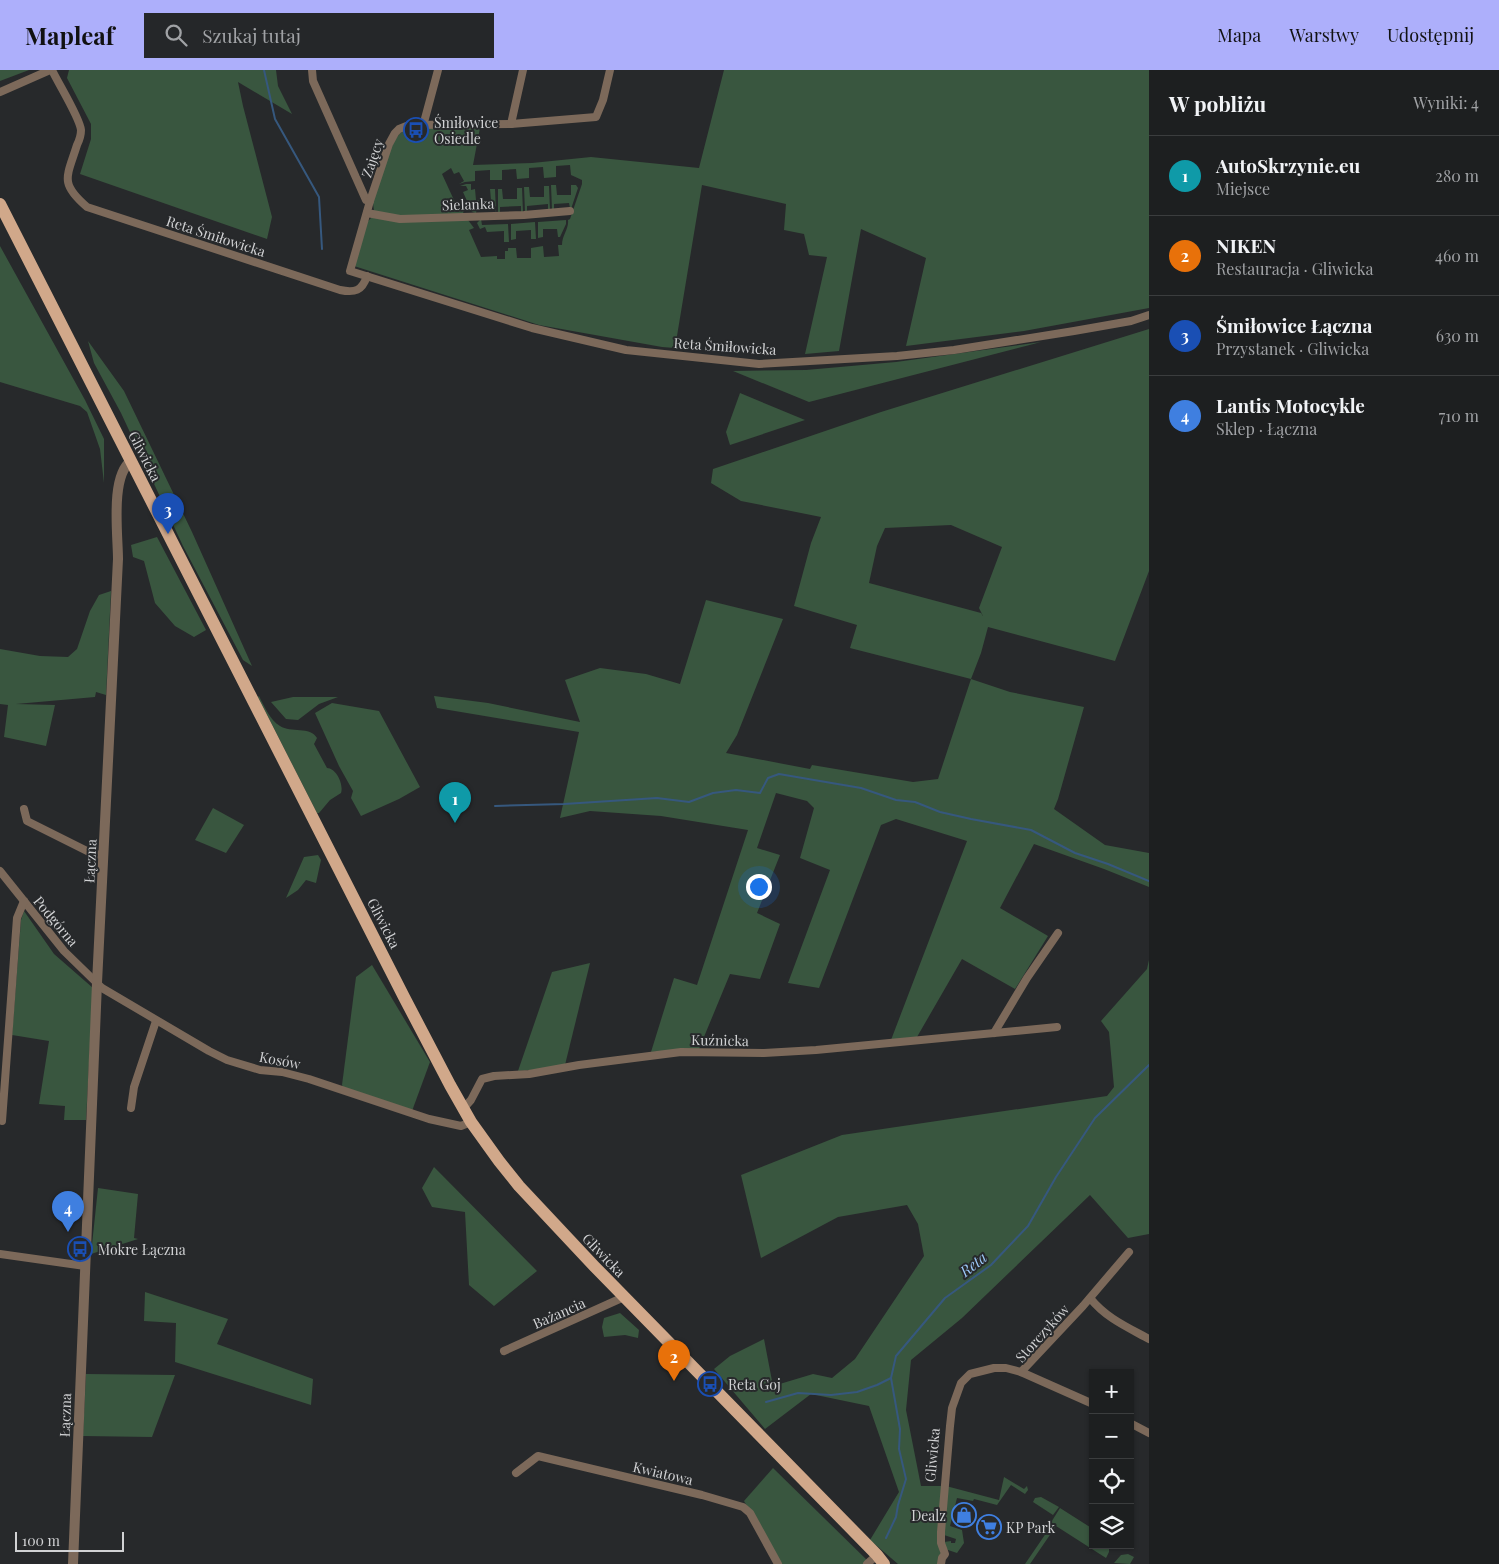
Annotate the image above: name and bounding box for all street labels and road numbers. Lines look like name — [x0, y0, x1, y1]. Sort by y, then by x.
street label: Zajęcy — [357, 136, 387, 180]
street label: Sielanka — [441, 194, 495, 214]
street label: Reta Śmiłowicka — [164, 211, 268, 261]
street label: Reta Śmiłowicka — [673, 333, 777, 359]
street label: Gliwicka — [124, 428, 166, 484]
street label: Łączna — [79, 839, 101, 883]
street label: Podgórna — [29, 892, 83, 950]
street label: Gliwicka — [363, 895, 405, 951]
street label: Kuźnicka — [691, 1030, 749, 1050]
street label: Kosów — [258, 1047, 302, 1073]
street label: Gliwicka — [578, 1229, 630, 1281]
street label: Bażancia — [530, 1293, 588, 1333]
street label: Storczyków — [1011, 1300, 1073, 1366]
street label: Łączna — [55, 1393, 75, 1437]
street label: Gliwicka — [920, 1427, 944, 1483]
street label: Kwiatowa — [631, 1457, 695, 1489]

